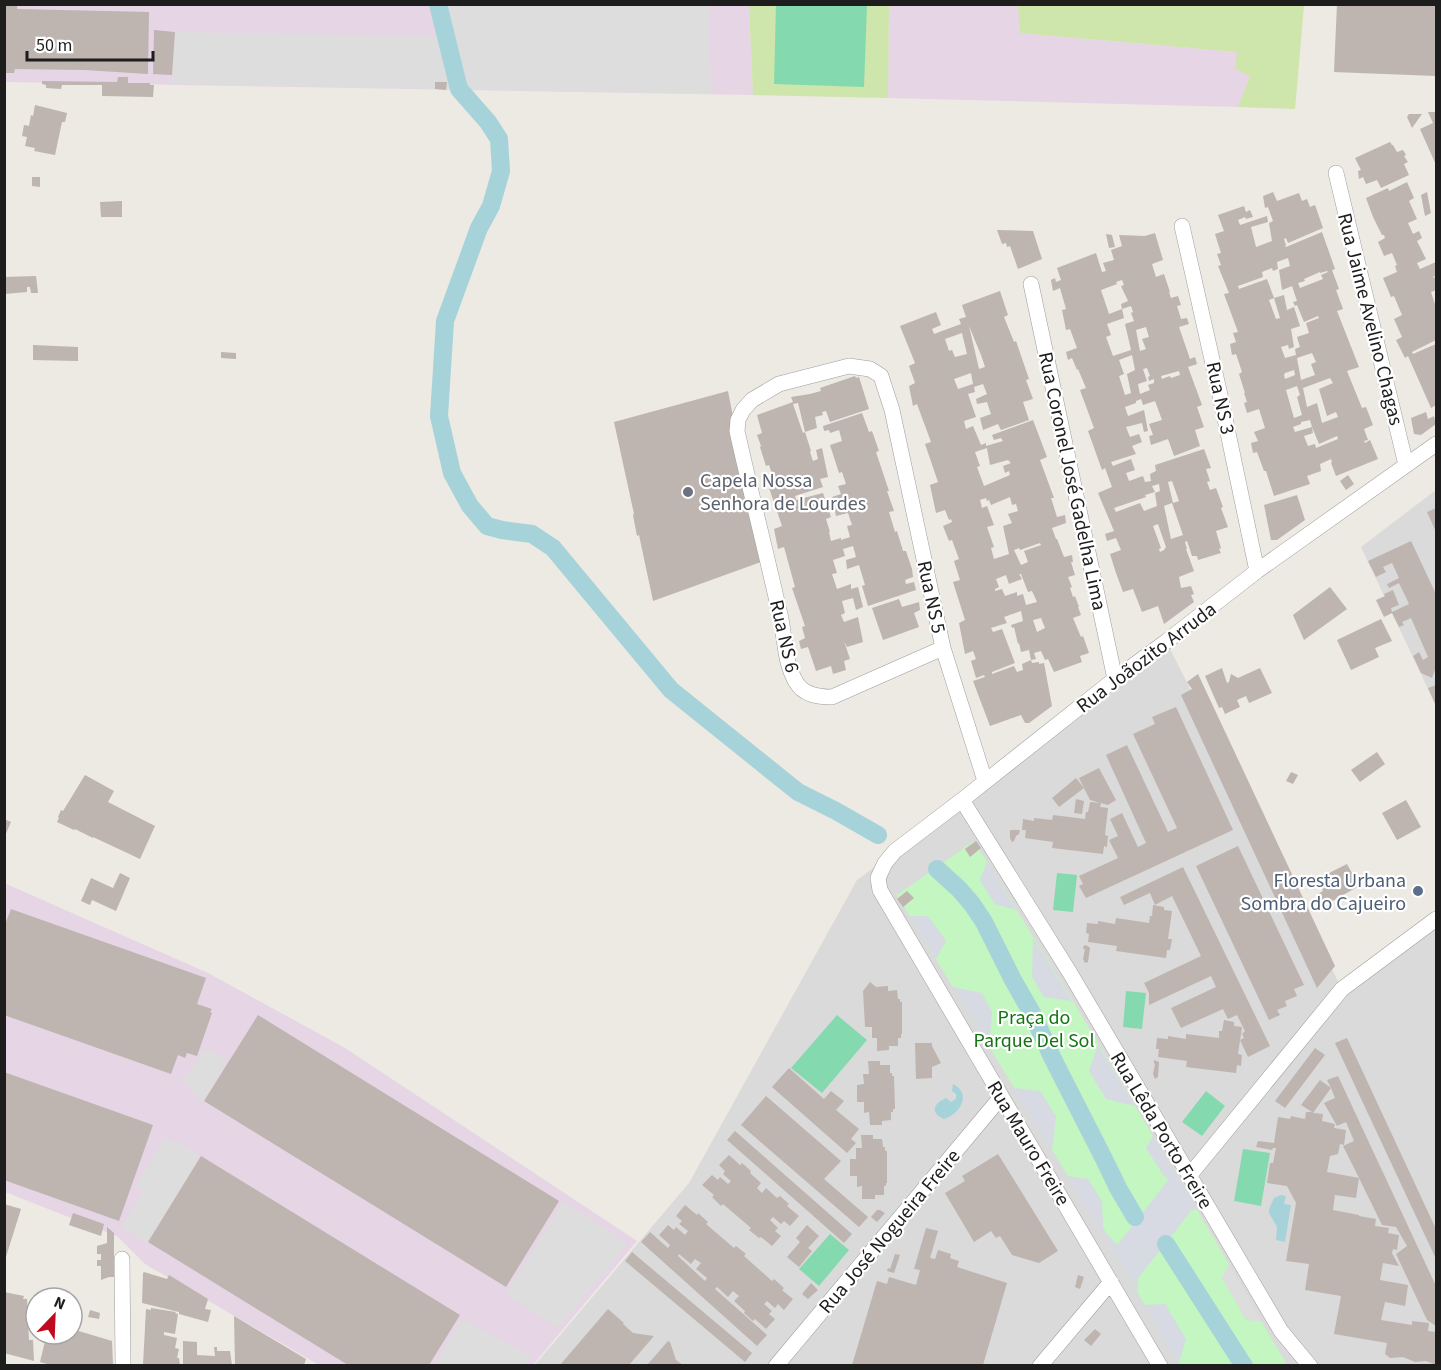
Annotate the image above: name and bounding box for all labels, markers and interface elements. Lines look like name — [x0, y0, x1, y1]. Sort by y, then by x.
scale bar — [27, 24, 153, 62]
text: 50 m — [36, 33, 72, 58]
street label: Rua Jaime Avelino Chagas — [1330, 210, 1410, 428]
street label: Rua Coronel José Gadelha Lima — [1031, 349, 1113, 613]
street label: Rua NS 3 — [1199, 359, 1241, 437]
place label: Capela Nossa Senhora de Lourdes — [700, 467, 866, 518]
marker: Capela Nossa Senhora de Lourdes — [681, 485, 695, 499]
street label: Rua NS 5 — [910, 558, 952, 636]
street label: Rua Joãozito Arruda — [1071, 596, 1222, 720]
street label: Rua NS 6 — [762, 597, 806, 675]
place label: Floresta Urbana Sombra do Cajueiro — [1241, 867, 1406, 918]
marker: Floresta Urbana Sombra do Cajueiro — [1411, 884, 1425, 898]
park label: Praça do Parque Del Sol — [973, 1004, 1095, 1055]
street label: Rua Lêda Porto Freire — [1103, 1047, 1219, 1214]
street label: Rua Mauro Freire — [980, 1076, 1077, 1211]
street label: Rua José Nogueira Freire — [813, 1143, 967, 1320]
north arrow — [24, 1286, 84, 1346]
text: N — [50, 1291, 69, 1315]

